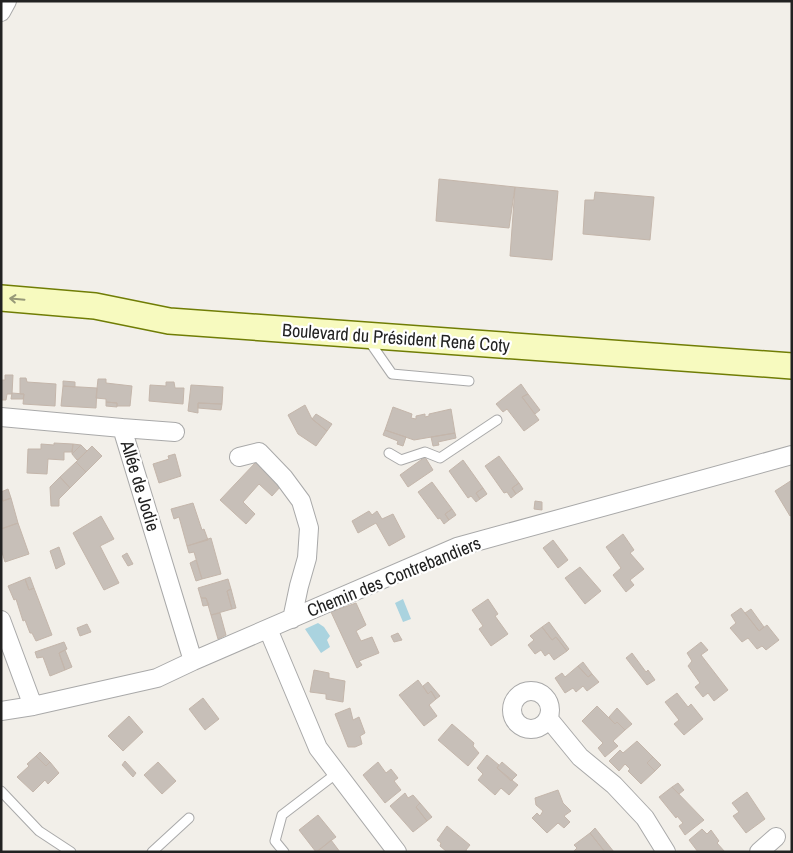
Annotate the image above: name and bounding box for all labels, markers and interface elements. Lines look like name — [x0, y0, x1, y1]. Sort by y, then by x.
one-way arrow — [10, 294, 26, 304]
street label: Boulevard du Président René Coty — [281, 317, 511, 358]
street label: Allée de Jodie — [115, 437, 166, 534]
street label: Chemin des Contrebandiers — [303, 530, 484, 623]

